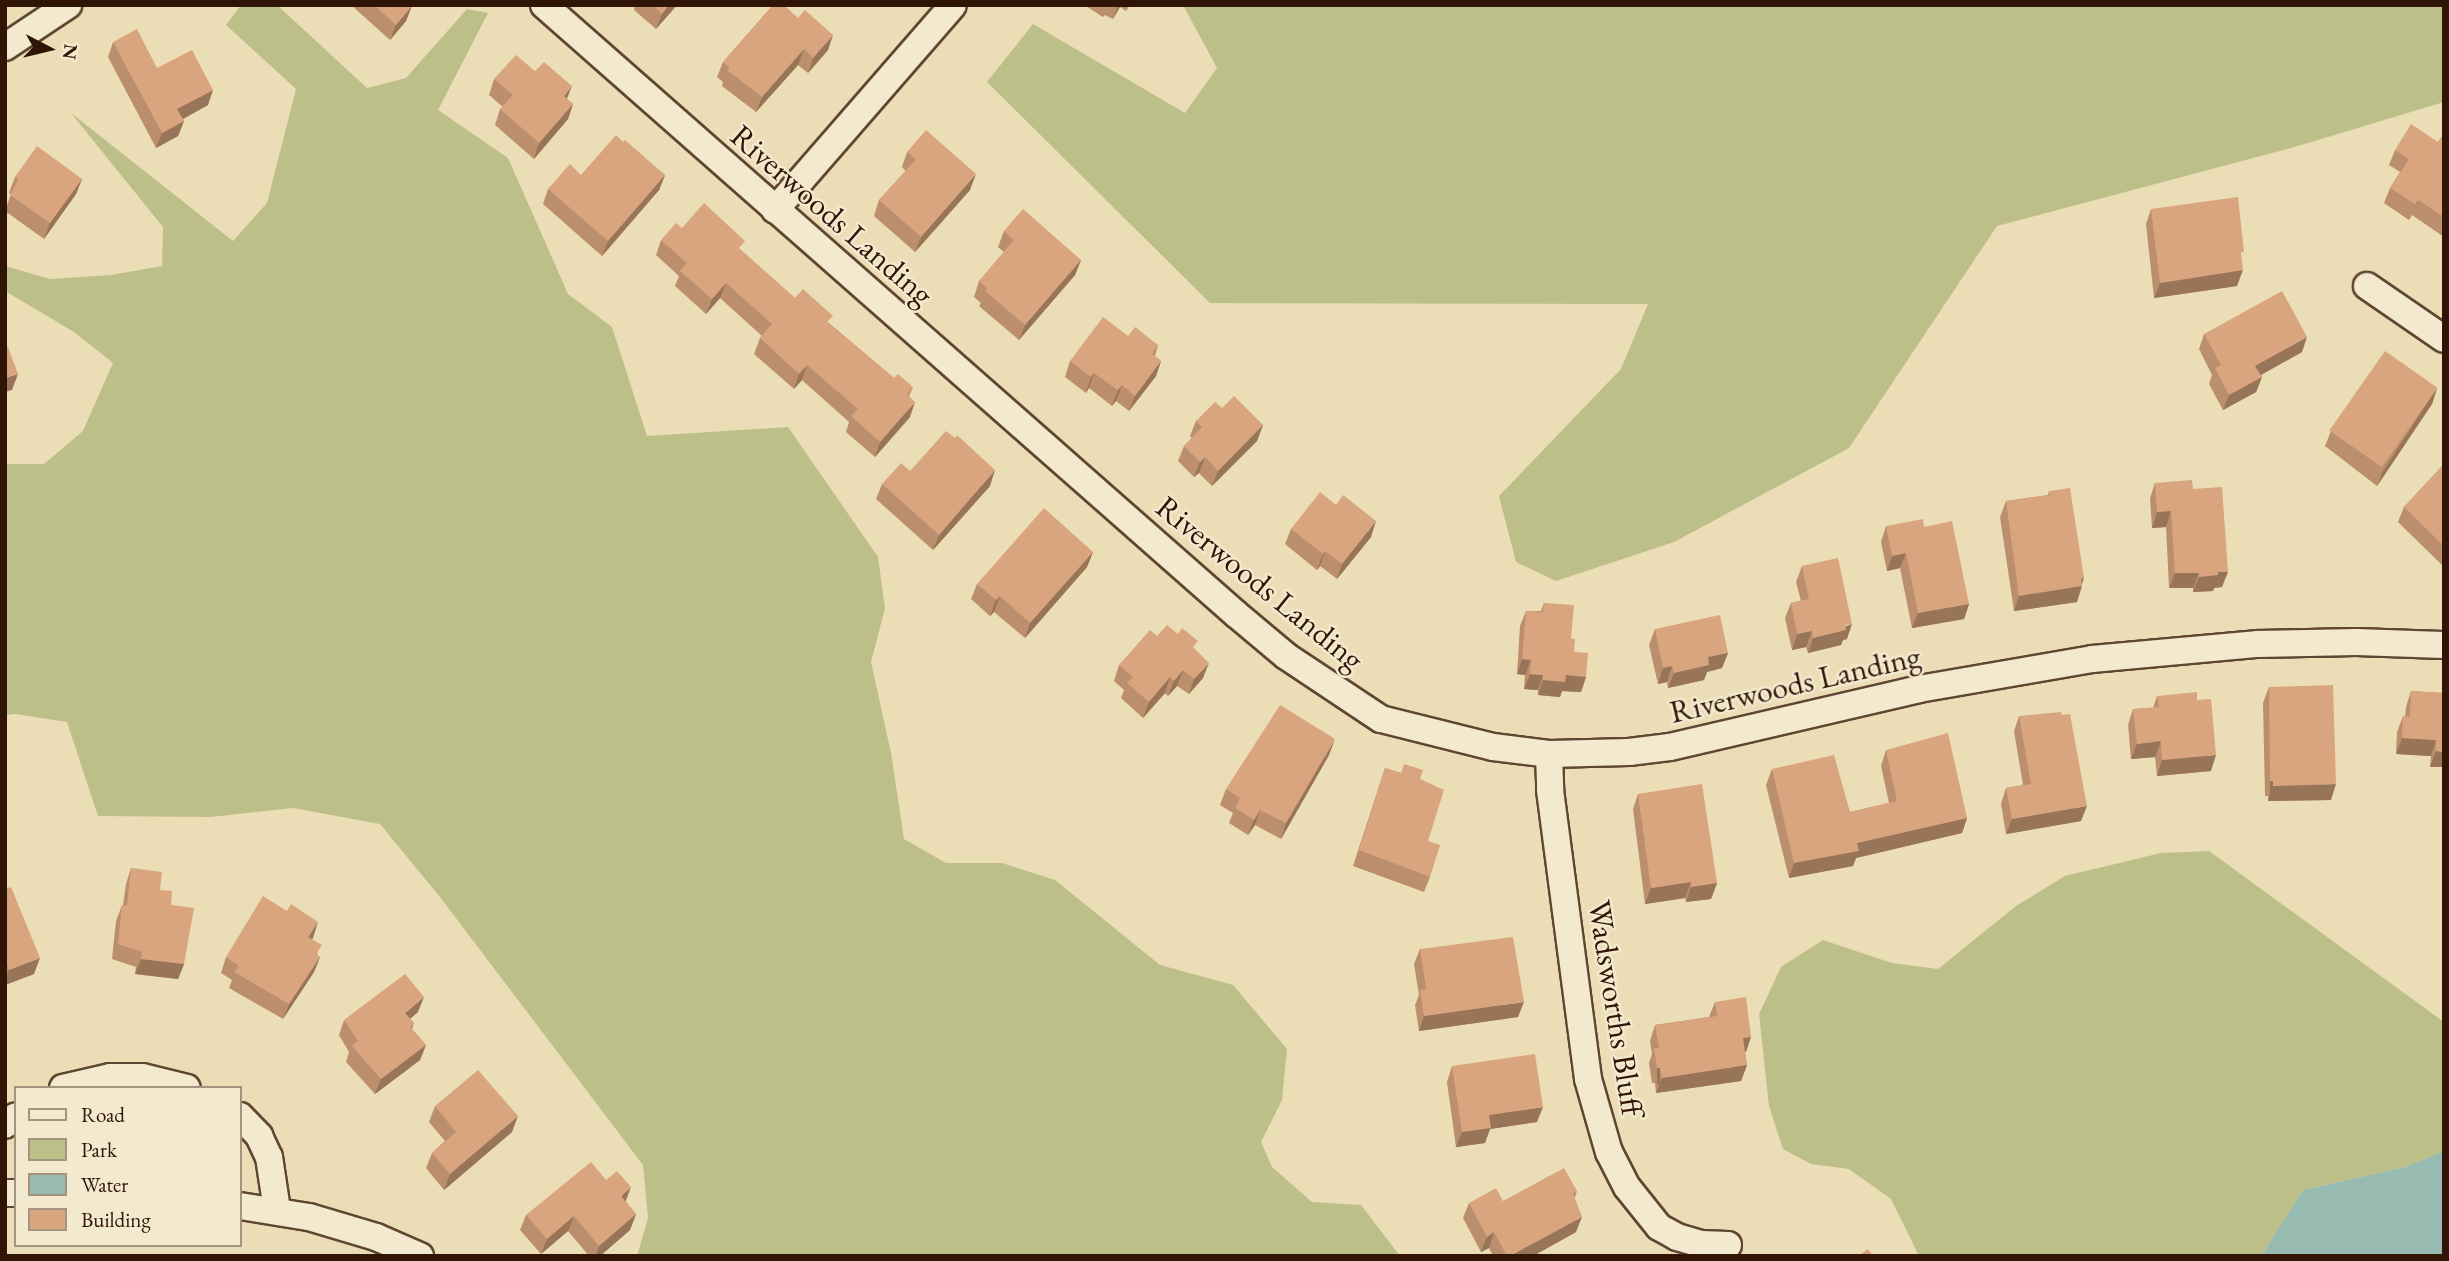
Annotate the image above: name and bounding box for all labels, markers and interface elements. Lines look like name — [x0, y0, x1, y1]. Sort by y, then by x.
north arrow — [14, 14, 84, 84]
text: N — [57, 42, 84, 61]
street label: Riverwoods Landing — [723, 117, 941, 313]
street label: Riverwoods Landing — [1148, 488, 1372, 678]
street label: Riverwoods Landing — [1666, 637, 1924, 731]
street label: Wadsworths Bluff — [1580, 897, 1652, 1119]
legend — [14, 1086, 242, 1247]
text: Road — [81, 1101, 125, 1128]
text: Park — [81, 1136, 117, 1163]
text: Water — [81, 1171, 128, 1198]
text: Building — [81, 1206, 151, 1233]

